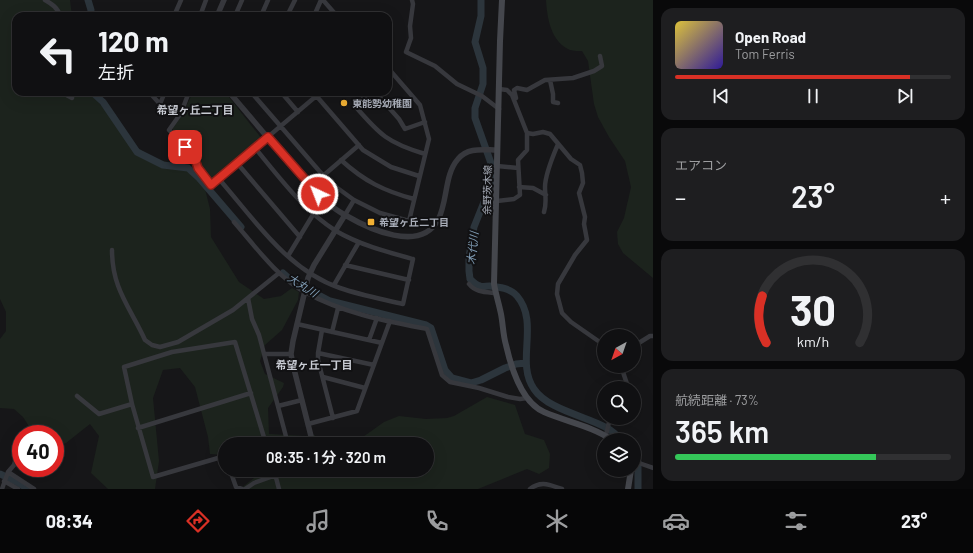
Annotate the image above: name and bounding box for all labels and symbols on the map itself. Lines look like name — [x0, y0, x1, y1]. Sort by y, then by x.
place label: 東能勢幼稚園 — [352, 97, 412, 109]
marker: 東能勢幼稚園 — [339, 98, 349, 108]
district label: 希望ヶ丘二丁目 — [157, 103, 234, 116]
pin — [168, 130, 202, 164]
street label: 余野茨木線 — [481, 165, 493, 215]
position arrow — [297, 173, 339, 215]
place label: 希望ヶ丘二丁目 — [379, 216, 449, 228]
marker: 希望ヶ丘二丁目 — [366, 217, 376, 227]
water label: 木代川 — [464, 230, 480, 265]
water label: 大丸川 — [286, 271, 321, 300]
north arrow — [597, 329, 641, 373]
district label: 希望ヶ丘一丁目 — [276, 358, 353, 371]
speed limit sign: 40 — [12, 425, 64, 477]

